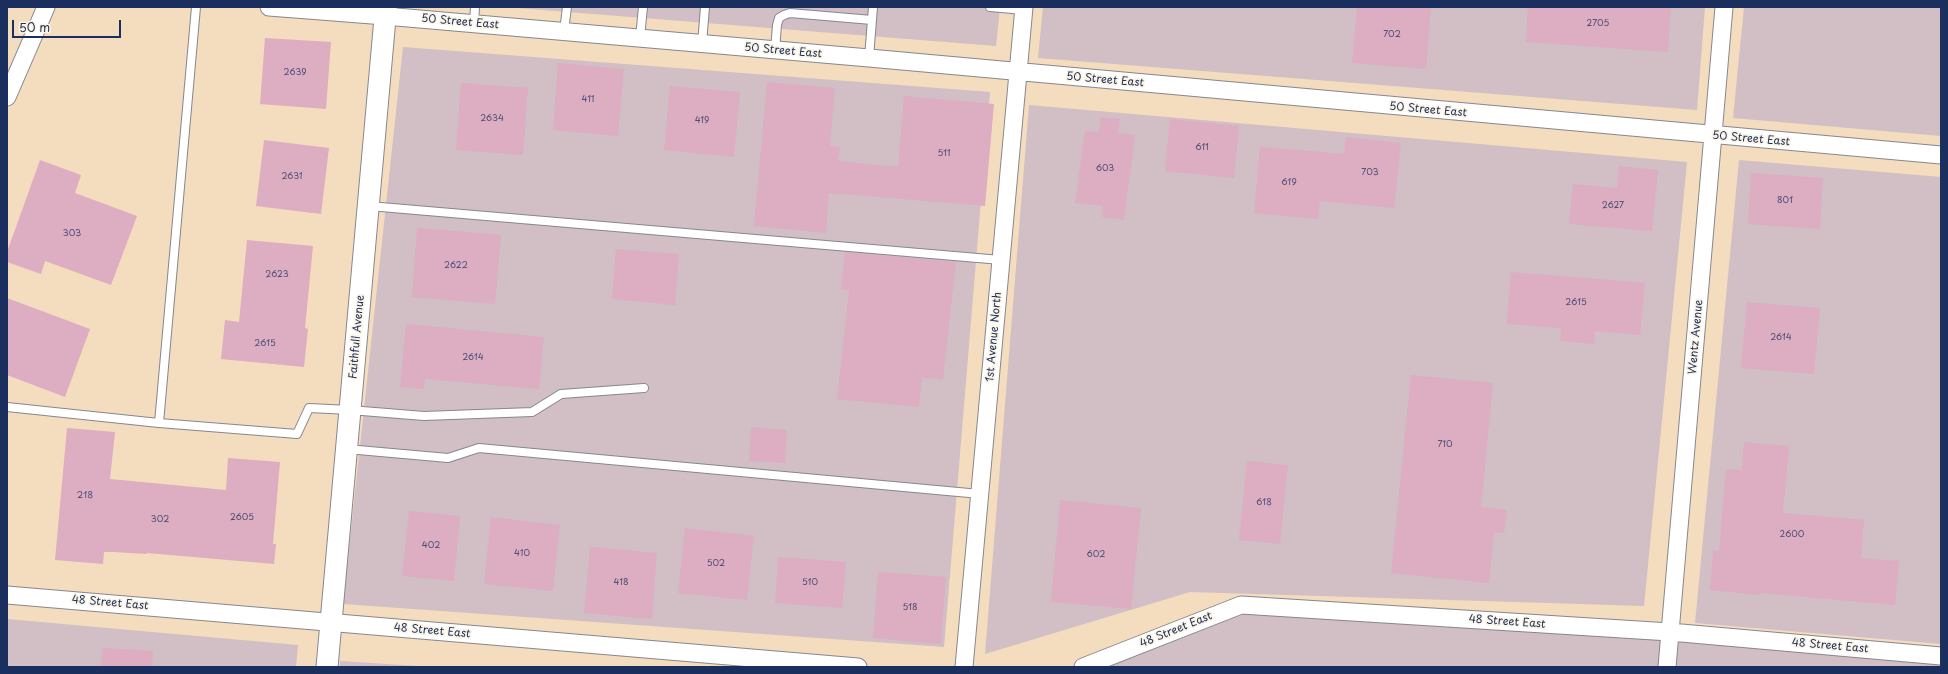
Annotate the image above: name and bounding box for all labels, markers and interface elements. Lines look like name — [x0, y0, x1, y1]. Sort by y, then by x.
scale bar — [14, 12, 123, 38]
street label: 50 Street East — [421, 12, 499, 32]
text: 50 m — [19, 18, 50, 36]
house number: 2705 — [1587, 19, 1609, 29]
house number: 702 — [1383, 30, 1401, 40]
street label: 50 Street East — [744, 41, 822, 61]
house number: 2639 — [284, 68, 306, 78]
street label: 50 Street East — [1066, 70, 1144, 90]
house number: 411 — [582, 95, 594, 105]
street label: 50 Street East — [1389, 100, 1467, 120]
house number: 2634 — [480, 114, 504, 124]
house number: 419 — [695, 116, 709, 126]
street label: 50 Street East — [1712, 129, 1790, 149]
house number: 611 — [1195, 143, 1209, 153]
house number: 511 — [937, 149, 951, 159]
house number: 603 — [1096, 164, 1114, 174]
house number: 703 — [1361, 168, 1379, 178]
house number: 2631 — [281, 172, 303, 182]
house number: 619 — [1281, 178, 1297, 188]
house number: 801 — [1777, 196, 1793, 206]
house number: 2627 — [1602, 201, 1624, 211]
house number: 303 — [63, 229, 81, 239]
house number: 2622 — [444, 261, 468, 271]
house number: 2623 — [265, 270, 289, 280]
street label: 1st Avenue North — [983, 291, 1005, 383]
street label: Faithfull Avenue — [347, 294, 367, 380]
house number: 2615 — [1565, 298, 1587, 308]
street label: Wentz Avenue — [1686, 299, 1706, 375]
house number: 2614 — [1770, 333, 1792, 343]
house number: 2615 — [254, 339, 276, 349]
house number: 2614 — [462, 353, 484, 363]
house number: 710 — [1437, 440, 1453, 450]
house number: 218 — [77, 491, 93, 501]
house number: 618 — [1256, 498, 1272, 508]
house number: 2605 — [230, 513, 254, 523]
house number: 302 — [151, 515, 169, 525]
house number: 2600 — [1780, 530, 1804, 540]
house number: 402 — [422, 541, 440, 551]
house number: 410 — [514, 549, 530, 559]
house number: 602 — [1087, 550, 1105, 560]
house number: 502 — [707, 559, 725, 569]
house number: 418 — [613, 578, 629, 588]
house number: 510 — [802, 578, 818, 588]
street label: 48 Street East — [71, 593, 149, 613]
house number: 518 — [902, 603, 918, 613]
street label: 48 Street East — [1138, 609, 1214, 651]
street label: 48 Street East — [1468, 613, 1546, 631]
street label: 48 Street East — [393, 621, 471, 641]
street label: 48 Street East — [1791, 636, 1869, 656]

